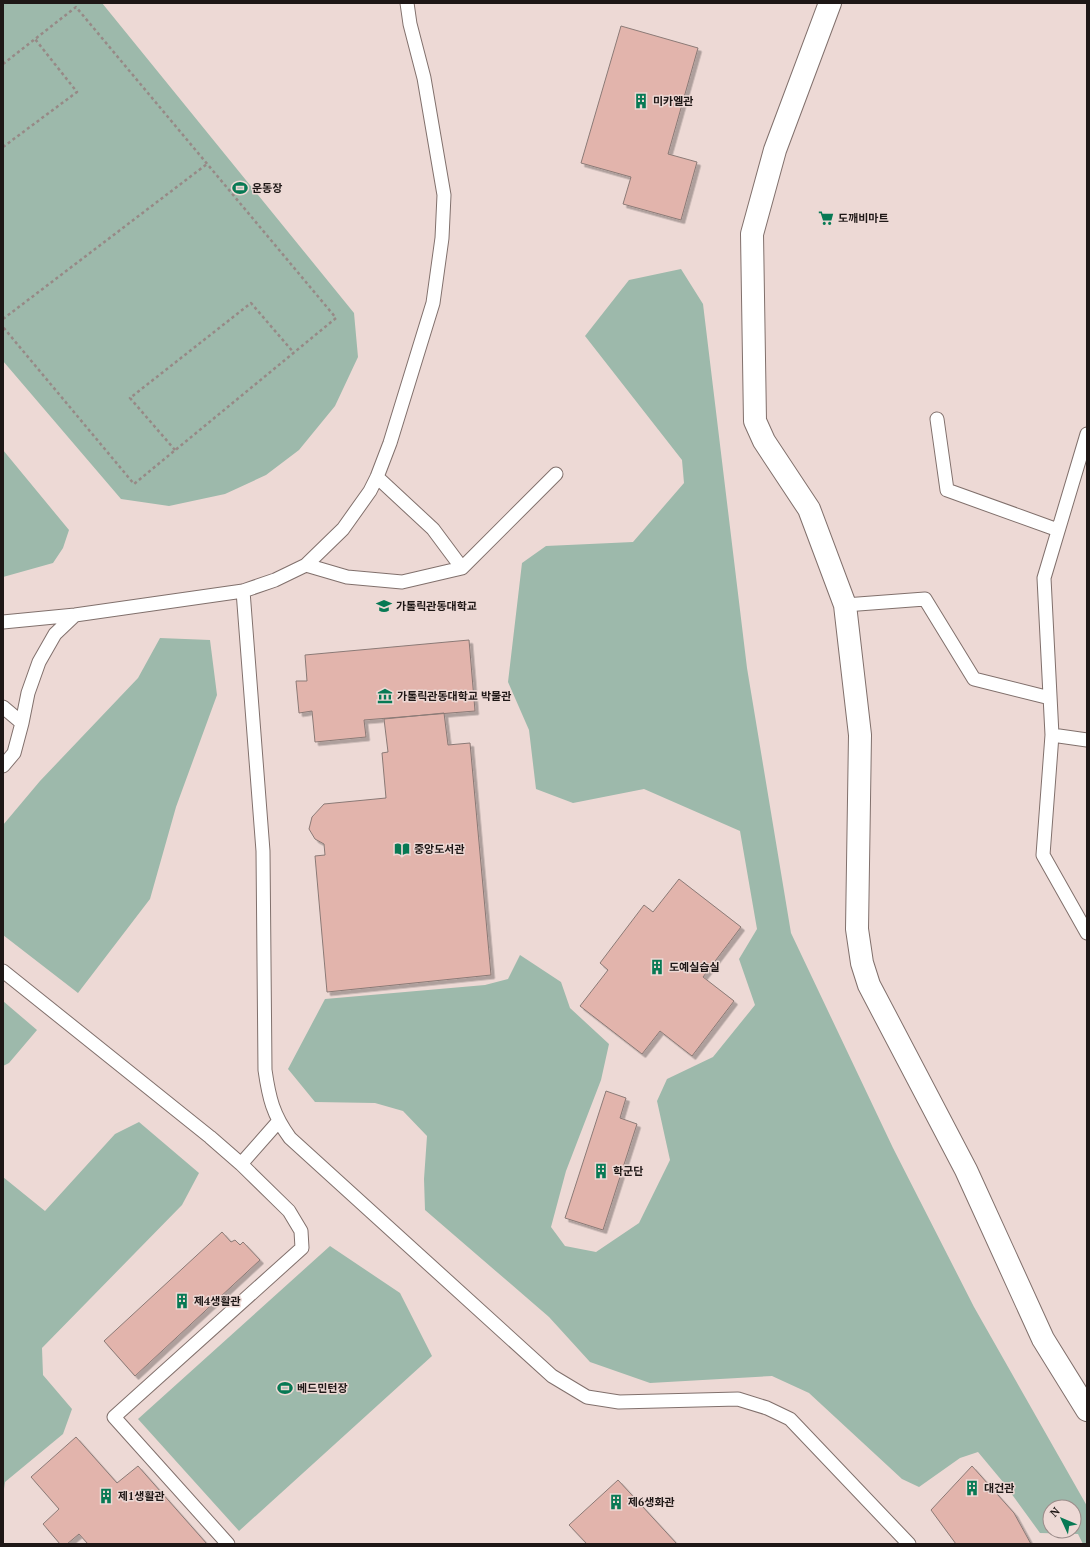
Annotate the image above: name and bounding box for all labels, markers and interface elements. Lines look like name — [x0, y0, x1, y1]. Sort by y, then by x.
building icon: 미카엘관 — [632, 92, 650, 110]
place label: 미카엘관 — [653, 94, 693, 108]
sports icon: 운동장 — [231, 179, 249, 197]
place label: 운동장 — [252, 181, 282, 195]
supermarket icon: 도깨비마트 — [817, 209, 835, 227]
place label: 도깨비마트 — [838, 211, 889, 225]
school or university icon: 가톨릭관동대학교 — [375, 597, 393, 615]
place label: 가톨릭관동대학교 — [396, 599, 477, 613]
museum icon: 가톨릭관동대학교 박물관 — [376, 687, 394, 705]
place label: 가톨릭관동대학교 박물관 — [397, 689, 511, 703]
library icon: 중앙도서관 — [393, 840, 411, 858]
place label: 중앙도서관 — [414, 842, 465, 856]
building icon: 도예실습실 — [648, 958, 666, 976]
place label: 도예실습실 — [669, 960, 720, 974]
building icon: 학군단 — [592, 1162, 610, 1180]
place label: 학군단 — [613, 1164, 643, 1178]
building icon: 제4생활관 — [173, 1292, 191, 1310]
place label: 제4생활관 — [194, 1294, 241, 1308]
sports icon: 베드민턴장 — [276, 1379, 294, 1397]
place label: 베드민턴장 — [297, 1381, 348, 1395]
building icon: 대건관 — [963, 1479, 981, 1497]
place label: 대건관 — [984, 1481, 1014, 1495]
building icon: 제1생활관 — [97, 1487, 115, 1505]
place label: 제1생활관 — [118, 1489, 165, 1503]
building icon: 제6생화관 — [607, 1493, 625, 1511]
place label: 제6생화관 — [628, 1495, 675, 1509]
north arrow — [1042, 1499, 1082, 1539]
text: N — [1047, 1504, 1063, 1520]

